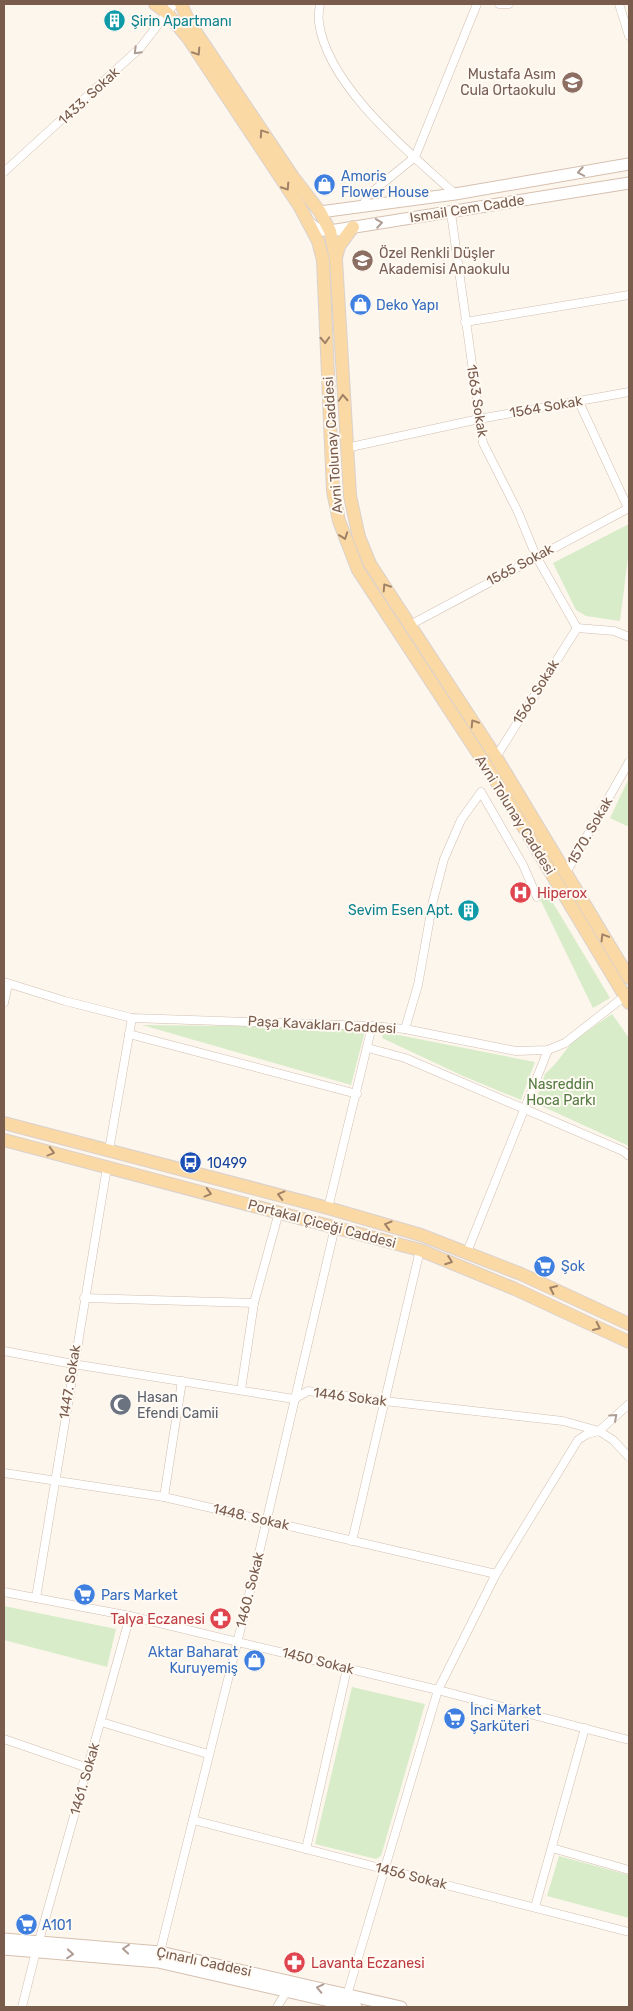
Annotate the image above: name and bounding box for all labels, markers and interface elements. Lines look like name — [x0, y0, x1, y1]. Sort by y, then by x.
building icon: Şirin Apartmanı — [103, 9, 127, 33]
place label: Şirin Apartmanı — [131, 13, 232, 30]
one-way arrow — [133, 45, 142, 54]
one-way arrow — [191, 46, 200, 55]
street label: 1433. Sokak — [55, 63, 124, 129]
place label: Mustafa Asım Cula Ortaokulu — [460, 66, 556, 99]
school or university icon: Mustafa Asım Cula Ortaokulu — [560, 70, 584, 94]
one-way arrow — [260, 129, 270, 138]
one-way arrow — [577, 167, 586, 177]
place label: Amoris Flower House — [341, 168, 429, 201]
shop icon: Amoris Flower House — [313, 172, 337, 196]
one-way arrow — [280, 182, 289, 191]
street label: Ismail Cem Cadde — [408, 192, 526, 226]
one-way arrow — [374, 219, 383, 229]
place label: Özel Renkli Düşler Akademisi Anaokulu — [379, 245, 510, 278]
school or university icon: Özel Renkli Düşler Akademisi Anaokulu — [351, 249, 375, 273]
shop icon: Deko Yapı — [348, 293, 372, 317]
place label: Deko Yapı — [376, 297, 439, 314]
one-way arrow — [320, 337, 331, 345]
street label: 1563 Sokak — [463, 363, 491, 439]
street label: Avni Tolunay Caddesi — [320, 376, 346, 514]
street label: 1564 Sokak — [508, 392, 585, 422]
one-way arrow — [338, 393, 349, 401]
one-way arrow — [338, 532, 348, 540]
street label: 1565 Sokak — [484, 540, 557, 590]
one-way arrow — [382, 583, 392, 592]
street label: 1566 Sokak — [509, 656, 563, 728]
one-way arrow — [471, 719, 480, 729]
street label: Avni Tolunay Caddesi — [471, 752, 559, 878]
street label: 1570. Sokak — [564, 793, 617, 868]
hospital icon: Hiperox — [509, 881, 533, 905]
place label: Hiperox — [537, 885, 588, 902]
building icon: Sevim Esen Apt. — [457, 898, 481, 922]
place label: Sevim Esen Apt. — [348, 902, 453, 919]
one-way arrow — [601, 933, 611, 942]
street label: Paşa Kavakları Caddesi — [247, 1013, 397, 1037]
park label: Nasreddin Hoca Parkı — [526, 1076, 596, 1109]
one-way arrow — [46, 1146, 55, 1157]
bus stop icon: 10499 — [179, 1151, 203, 1175]
place label: 10499 — [207, 1155, 247, 1172]
one-way arrow — [204, 1187, 213, 1198]
one-way arrow — [278, 1191, 286, 1201]
street label: Portakal Çiceği Caddesi — [246, 1196, 398, 1252]
one-way arrow — [384, 1221, 392, 1231]
supermarket icon: Şok — [533, 1254, 557, 1278]
one-way arrow — [444, 1255, 452, 1265]
place label: Şok — [561, 1258, 586, 1275]
one-way arrow — [549, 1284, 558, 1295]
one-way arrow — [592, 1321, 601, 1331]
street label: 1447. Sokak — [56, 1343, 84, 1420]
street label: 1446 Sokak — [312, 1384, 389, 1410]
place label: Hasan Efendi Camii — [137, 1389, 218, 1422]
mosque icon: Hasan Efendi Camii — [109, 1393, 133, 1417]
one-way arrow — [609, 1414, 618, 1423]
street label: 1448. Sokak — [211, 1500, 292, 1534]
street label: 1460. Sokak — [232, 1550, 268, 1630]
supermarket icon: Pars Market — [73, 1583, 97, 1607]
place label: Pars Market — [101, 1587, 178, 1604]
pharmacy icon: Talya Eczanesi — [209, 1607, 233, 1631]
place label: Talya Eczanesi — [111, 1611, 205, 1628]
place label: Aktar Baharat Kuruyemiş — [148, 1644, 239, 1677]
street label: 1450 Sokak — [280, 1644, 357, 1678]
shop icon: Aktar Baharat Kuruyemiş — [242, 1648, 266, 1672]
place label: İnci Market Şarküteri — [470, 1702, 542, 1735]
supermarket icon: İnci Market Şarküteri — [442, 1706, 466, 1730]
street label: 1461. Sokak — [67, 1740, 104, 1817]
street label: 1456 Sokak — [373, 1859, 450, 1893]
supermarket icon: A101 — [14, 1913, 38, 1937]
place label: A101 — [42, 1917, 72, 1934]
one-way arrow — [122, 1944, 130, 1955]
street label: Çınarlı Caddesi — [155, 1944, 253, 1980]
one-way arrow — [66, 1948, 74, 1959]
pharmacy icon: Lavanta Eczanesi — [283, 1951, 307, 1975]
place label: Lavanta Eczanesi — [311, 1955, 425, 1972]
one-way arrow — [315, 1983, 324, 1994]

